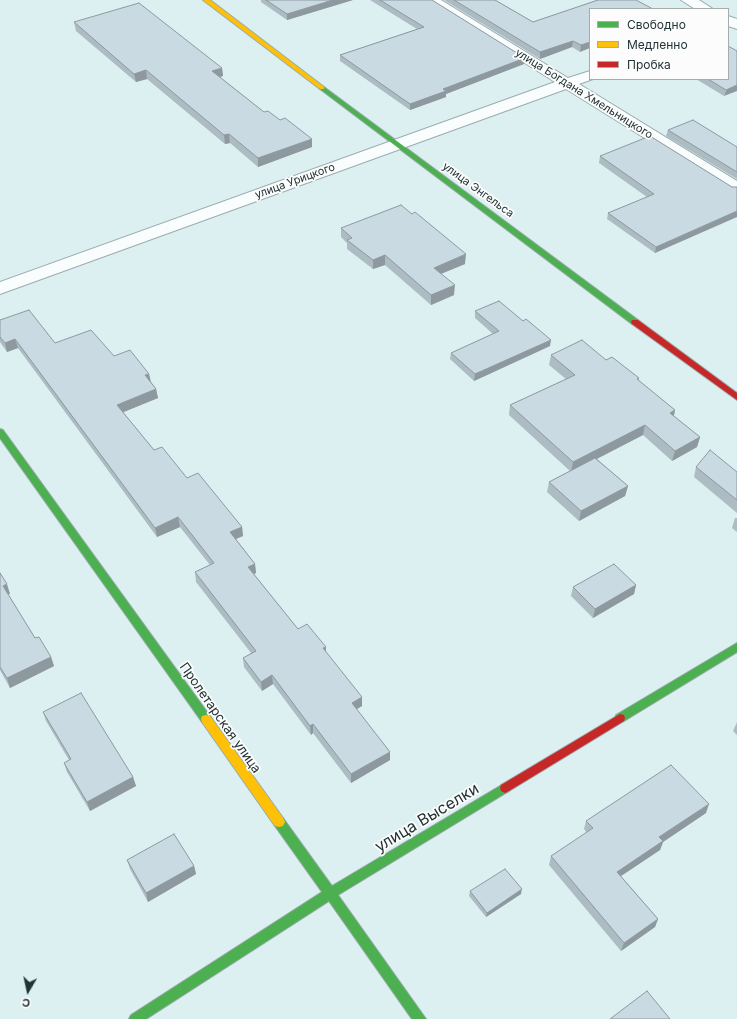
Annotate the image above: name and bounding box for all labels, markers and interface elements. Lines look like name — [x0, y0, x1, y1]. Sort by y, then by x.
legend — [589, 8, 729, 80]
text: Свободно — [627, 17, 686, 32]
text: Медленно — [627, 37, 688, 52]
street label: улица Богдана Хмельницкого — [513, 46, 655, 142]
text: Пробка — [627, 57, 671, 72]
street label: улица Урицкого — [253, 160, 337, 202]
street label: улица Энгельса — [440, 160, 516, 220]
street label: Пролетарская улица — [176, 660, 264, 776]
street label: улица Выселки — [371, 779, 483, 857]
north arrow — [8, 971, 48, 1011]
text: С — [21, 995, 31, 1010]

